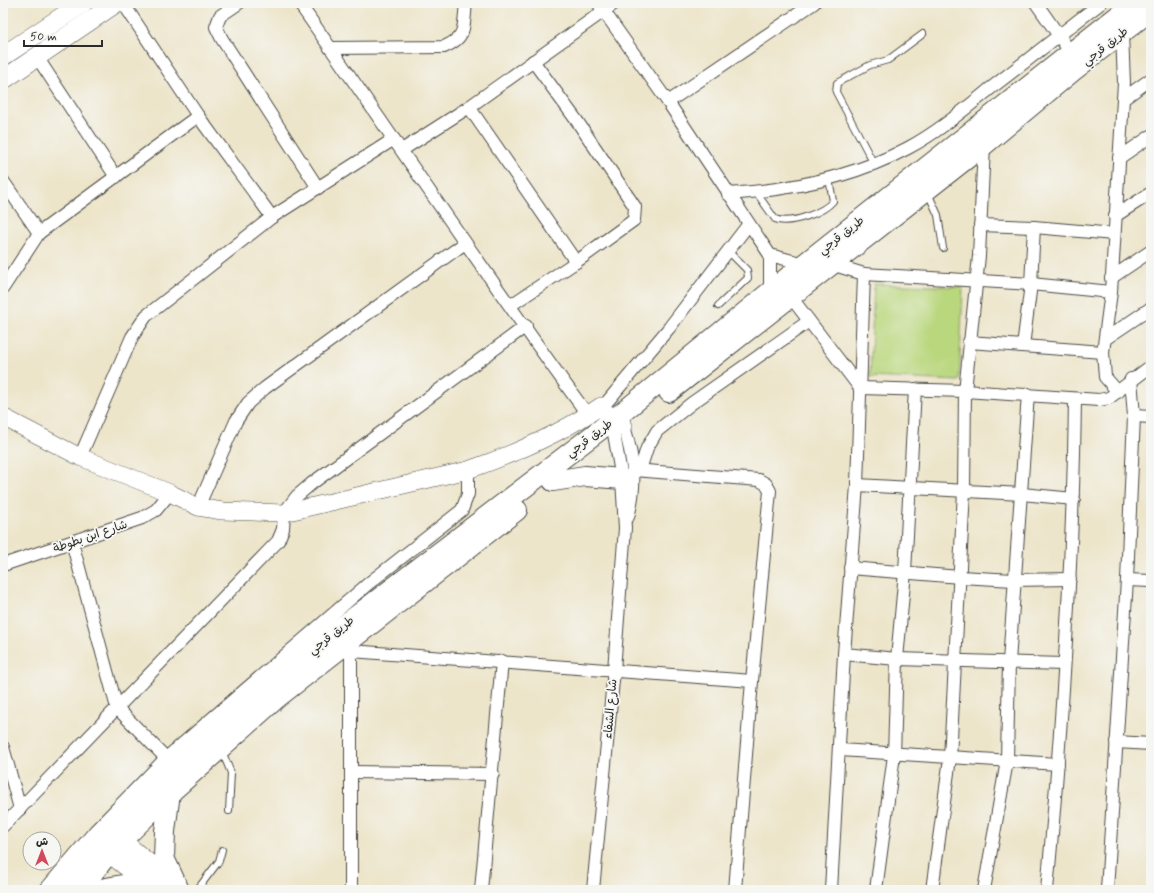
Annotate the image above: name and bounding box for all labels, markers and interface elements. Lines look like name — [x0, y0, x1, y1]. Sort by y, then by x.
scale bar — [24, 22, 102, 48]
street label: طريق قرجي — [1079, 24, 1133, 71]
text: 50 m — [30, 29, 57, 45]
street label: طريق قرجي — [815, 213, 869, 260]
street label: طريق قرجي — [563, 416, 617, 463]
street label: شارع ابن بطوطة — [51, 517, 130, 557]
street label: طريق قرجي — [305, 613, 359, 660]
street label: شارع الشفاء — [600, 678, 622, 740]
north arrow — [22, 831, 62, 871]
text: ش — [36, 835, 48, 849]

